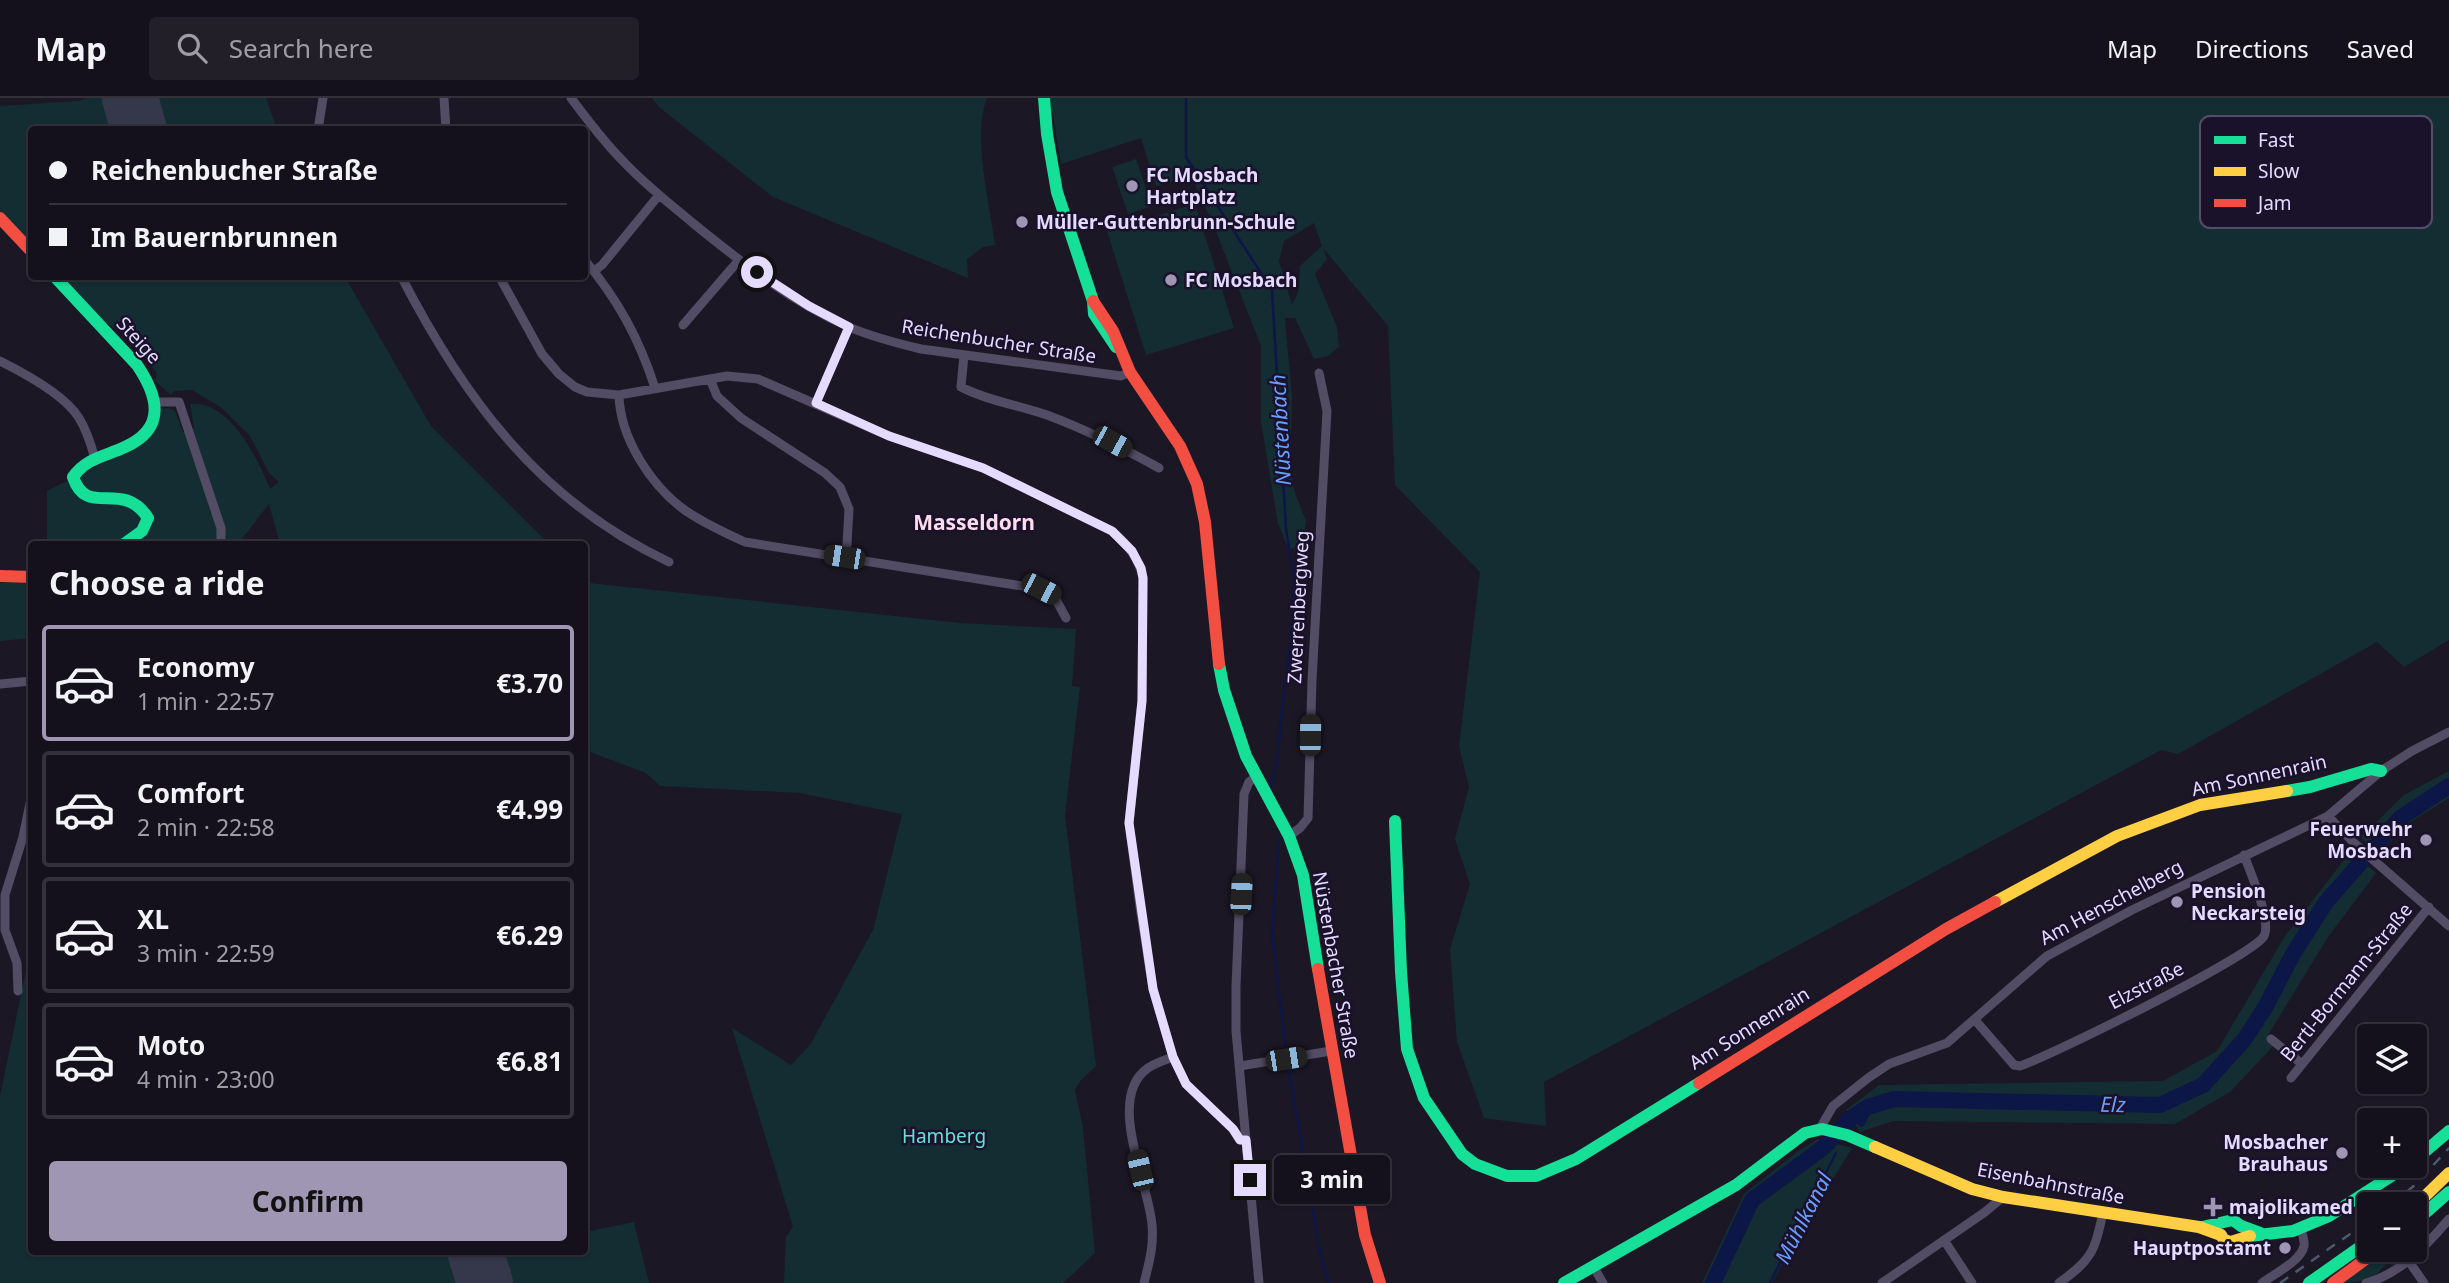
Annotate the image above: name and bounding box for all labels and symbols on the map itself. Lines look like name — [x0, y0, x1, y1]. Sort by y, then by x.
legend — [2200, 116, 2432, 228]
text: Fast — [2258, 127, 2295, 153]
text: Slow — [2258, 158, 2299, 184]
place label: FC Mosbach Hartplatz — [1146, 162, 1258, 210]
marker: FC Mosbach Hartplatz — [1124, 178, 1140, 194]
text: Jam — [2256, 190, 2292, 216]
place label: Müller-Guttenbrunn-Schule — [1036, 209, 1295, 235]
marker: Müller-Guttenbrunn-Schule — [1014, 214, 1030, 230]
route start — [741, 256, 773, 288]
place label: FC Mosbach — [1185, 267, 1297, 293]
marker: FC Mosbach — [1163, 272, 1179, 288]
street label: Steige — [111, 311, 167, 369]
street label: Reichenbucher Straße — [900, 313, 1098, 369]
water label: Nüstenbach — [1263, 374, 1297, 486]
car — [1089, 423, 1136, 461]
district label: Masseldorn — [913, 508, 1035, 536]
street label: Zwerrenbergweg — [1281, 530, 1315, 684]
car — [822, 543, 867, 571]
car — [1018, 570, 1065, 608]
car — [1300, 714, 1321, 756]
street label: Am Sonnenrain — [2189, 748, 2329, 802]
place label: Feuerwehr Mosbach — [2310, 816, 2412, 864]
marker: Feuerwehr Mosbach — [2418, 832, 2434, 848]
street label: Am Henschelberg — [2035, 853, 2187, 951]
street label: Nüstenbacher Straße — [1307, 869, 1365, 1061]
car — [1230, 872, 1253, 916]
place label: Pension Neckarsteig — [2191, 878, 2306, 926]
marker: Pension Neckarsteig — [2169, 894, 2185, 910]
street label: Bertl-Bormann-Straße — [2274, 897, 2418, 1067]
street label: Elzstraße — [2104, 955, 2188, 1015]
street label: Am Sonnenrain — [1684, 981, 1814, 1075]
car — [1264, 1045, 1309, 1073]
water label: Elz — [2100, 1090, 2127, 1118]
park label: Hamberg — [902, 1123, 986, 1149]
place label: Mosbacher Brauhaus — [2223, 1129, 2328, 1177]
marker: Mosbacher Brauhaus — [2334, 1145, 2350, 1161]
car — [1126, 1147, 1155, 1193]
callout: 3 min — [1274, 1156, 1390, 1204]
street label: Eisenbahnstraße — [1975, 1156, 2127, 1210]
route end — [1234, 1164, 1266, 1196]
water label: Mühlkanal — [1768, 1167, 1838, 1269]
place label: majolikamed — [2229, 1194, 2353, 1220]
marker: majolikamed — [2203, 1197, 2223, 1217]
place label: Hauptpostamt — [2133, 1235, 2271, 1261]
marker: Hauptpostamt — [2277, 1240, 2293, 1256]

